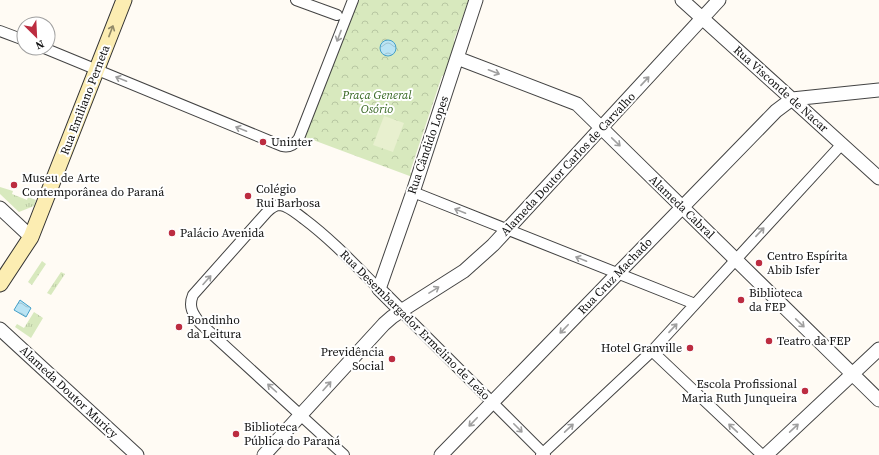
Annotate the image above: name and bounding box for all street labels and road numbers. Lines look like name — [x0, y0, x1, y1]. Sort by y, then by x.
street label: Rua Emiliano Perneta — [57, 42, 114, 157]
street label: Rua Visconde de Nacar — [730, 42, 832, 136]
street label: Alameda Doutor Carlos de Carvalho — [497, 88, 639, 239]
street label: Rua Cândido Lopes — [404, 94, 452, 196]
street label: Alameda Cabral — [646, 172, 719, 243]
street label: Rua Cruz Machado — [574, 234, 656, 318]
street label: Rua Desembargador Ermelino de Leão — [336, 246, 494, 404]
street label: Alameda Doutor Muricy — [17, 342, 122, 442]

